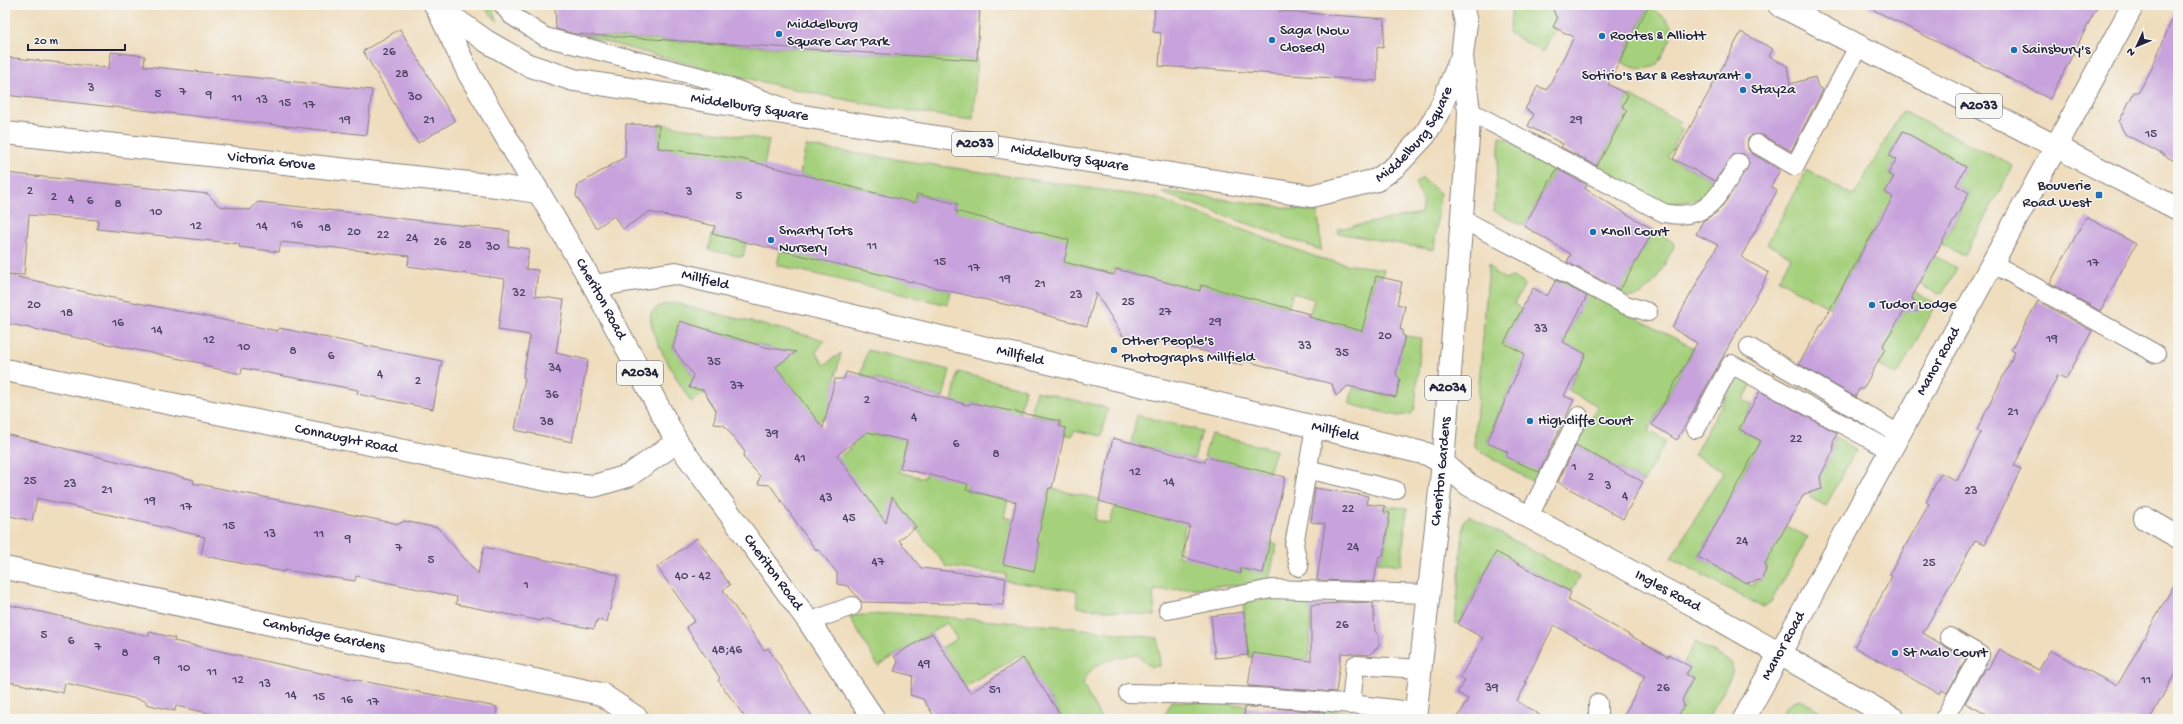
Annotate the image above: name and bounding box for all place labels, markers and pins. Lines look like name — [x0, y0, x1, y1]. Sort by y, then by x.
place label: Middelburg Square Car Park — [787, 16, 890, 51]
place label: Saga (Now Closed) — [1280, 22, 1350, 57]
place label: Rootes & Alliott — [1610, 27, 1707, 45]
marker: Middelburg Square Car Park — [774, 29, 784, 39]
marker: Rootes & Alliott — [1597, 31, 1607, 41]
marker: Saga (Now Closed) — [1267, 35, 1277, 45]
place label: Sainsbury's — [2022, 41, 2091, 59]
marker: Sainsbury's — [2009, 45, 2019, 55]
place label: Sotirio's Bar & Restaurant — [1582, 67, 1742, 85]
marker: Sotirio's Bar & Restaurant — [1743, 71, 1753, 81]
place label: Stay2a — [1751, 81, 1796, 99]
marker: Stay2a — [1738, 85, 1748, 95]
place label: Bouverie Road West — [2023, 177, 2093, 212]
marker: Bouverie Road West — [2094, 190, 2104, 200]
place label: Smarty Tots Nursery — [779, 222, 853, 257]
place label: Knoll Court — [1601, 223, 1671, 241]
marker: Knoll Court — [1588, 227, 1598, 237]
marker: Smarty Tots Nursery — [766, 235, 776, 245]
place label: Tudor Lodge — [1879, 296, 1957, 314]
marker: Tudor Lodge — [1867, 300, 1877, 310]
place label: Other People's Photographs Millfield — [1121, 332, 1256, 367]
marker: Other People's Photographs Millfield — [1109, 345, 1119, 355]
place label: Highcliffe Court — [1538, 412, 1635, 430]
marker: Highcliffe Court — [1525, 416, 1535, 426]
place label: St Malo Court — [1903, 644, 1989, 662]
marker: St Malo Court — [1890, 648, 1900, 658]

